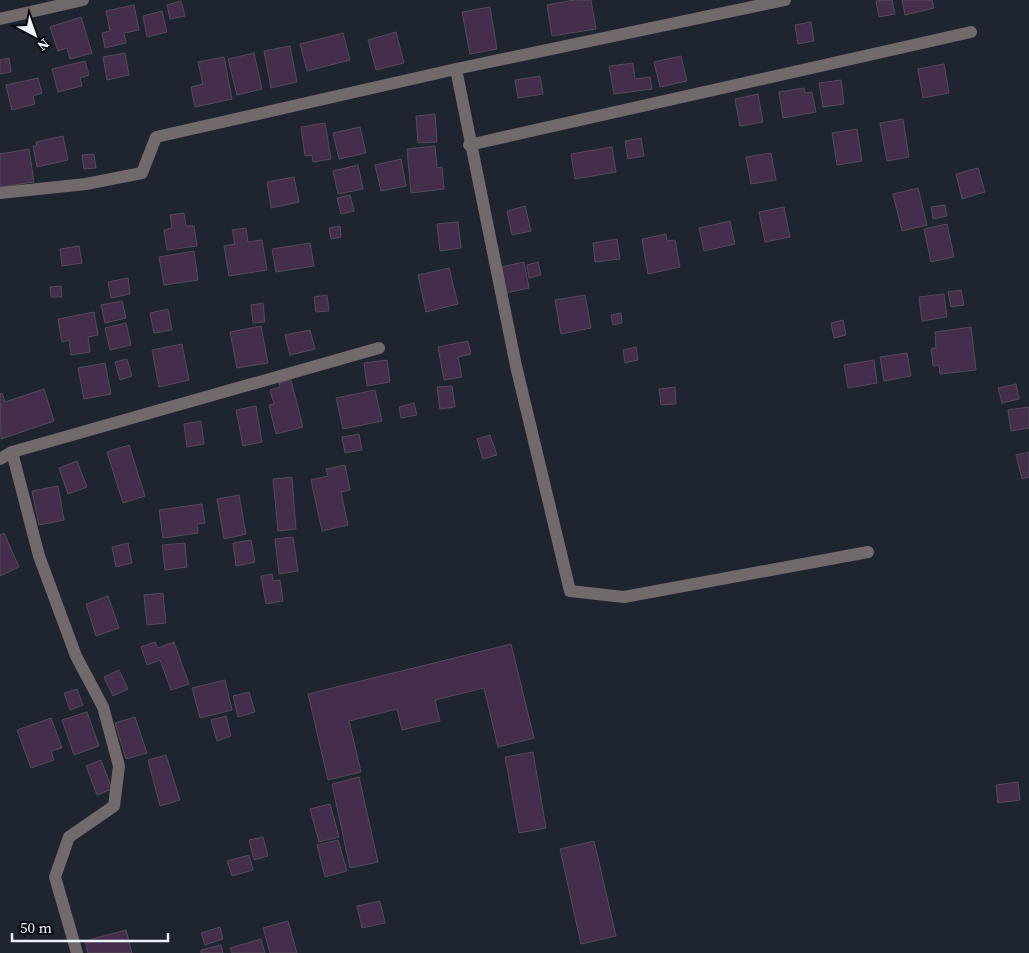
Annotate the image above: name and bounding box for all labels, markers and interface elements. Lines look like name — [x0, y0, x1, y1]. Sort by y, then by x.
north arrow — [10, 10, 60, 60]
text: N — [33, 34, 54, 56]
scale bar — [12, 910, 169, 942]
text: 50 m — [20, 917, 52, 938]

